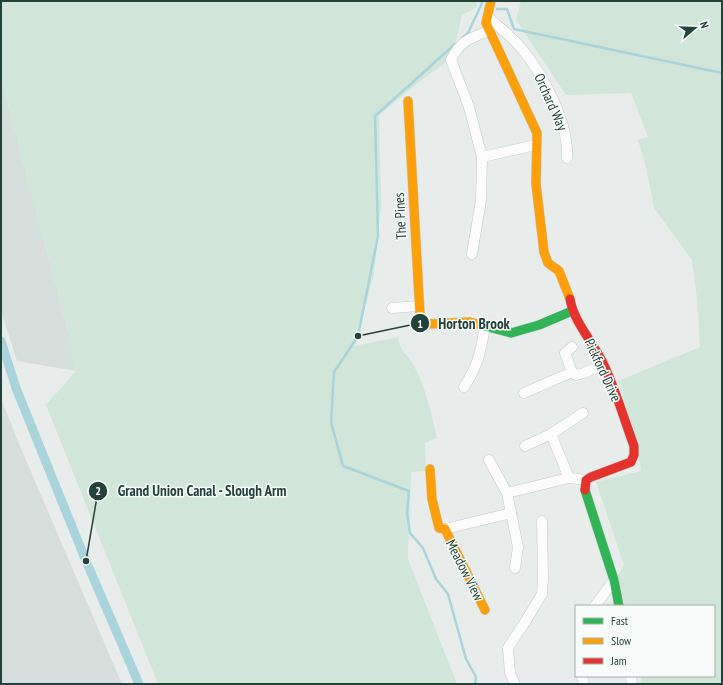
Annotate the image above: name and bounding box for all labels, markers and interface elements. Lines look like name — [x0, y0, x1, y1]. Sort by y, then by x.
north arrow — [675, 8, 715, 48]
text: N — [697, 20, 712, 30]
street label: Orchard Way — [530, 71, 572, 134]
street label: The Pines — [390, 192, 410, 240]
callout: Horton Brook — [410, 310, 517, 337]
text: Horton Brook — [438, 314, 511, 333]
text: 1 — [417, 316, 423, 331]
street label: Pickford Drive — [581, 336, 626, 405]
callout: Grand Union Canal - Slough Arm — [88, 478, 295, 505]
text: Grand Union Canal - Slough Arm — [118, 481, 286, 500]
text: 2 — [95, 483, 101, 498]
street label: Meadow View — [442, 536, 488, 604]
legend — [575, 605, 715, 677]
text: Fast — [611, 613, 629, 628]
text: Slow — [611, 633, 632, 648]
text: Jam — [610, 653, 627, 668]

